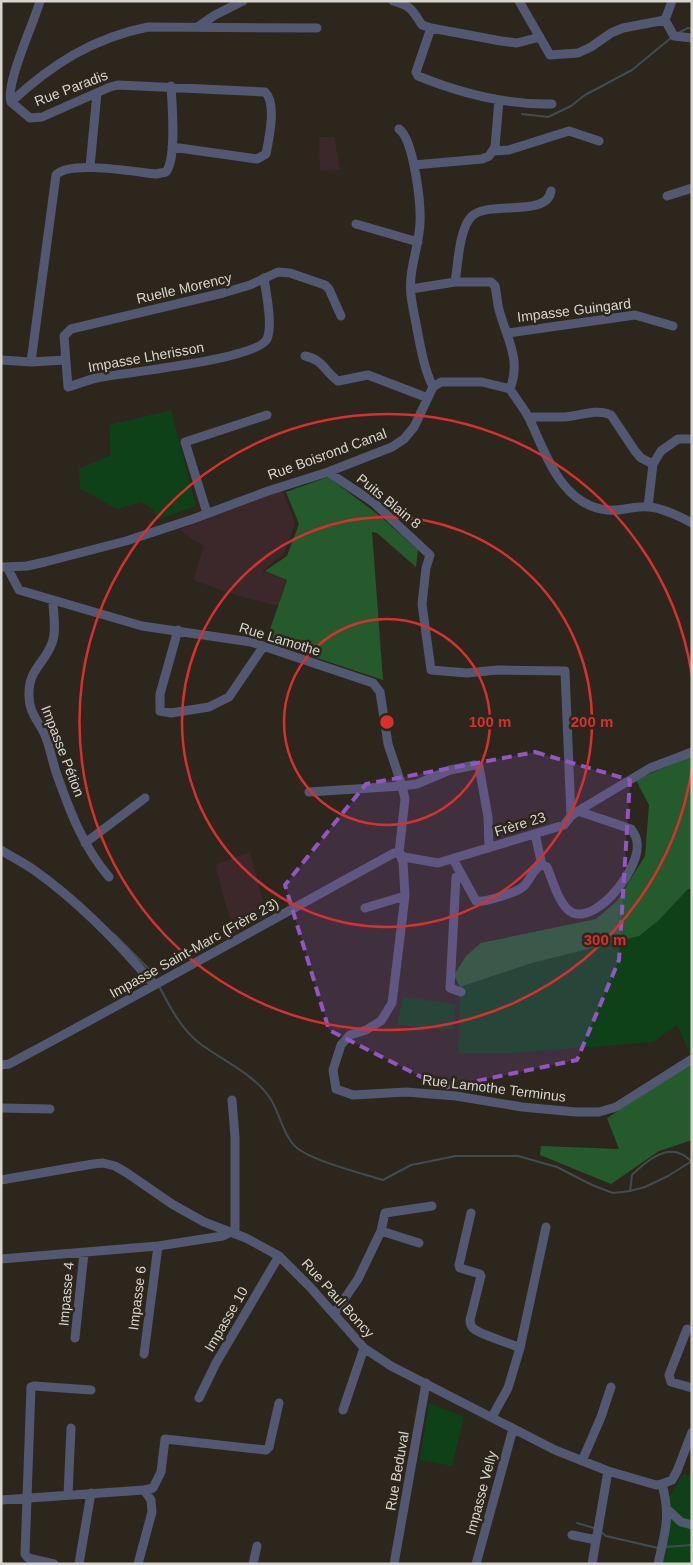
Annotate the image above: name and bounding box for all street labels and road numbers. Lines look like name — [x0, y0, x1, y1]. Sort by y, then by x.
street label: Rue Paradis — [32, 67, 110, 109]
street label: Ruelle Morency — [135, 269, 233, 307]
street label: Impasse Guingard — [516, 295, 632, 325]
street label: Impasse Lherisson — [87, 339, 205, 375]
street label: Rue Boisrond Canal — [265, 425, 389, 483]
street label: Puits Blain 8 — [354, 470, 424, 532]
street label: Rue Lamothe — [237, 619, 323, 659]
street label: Impasse Pétion — [38, 703, 88, 799]
street label: Frère 23 — [492, 809, 548, 839]
street label: Impasse Saint-Marc (Frère 23) — [107, 895, 281, 1001]
street label: Rue Lamothe Terminus — [421, 1071, 567, 1105]
street label: Rue Paul Boncy — [298, 1255, 378, 1341]
street label: Impasse 4 — [55, 1261, 77, 1327]
street label: Impasse 6 — [125, 1265, 149, 1331]
street label: Impasse 10 — [201, 1283, 251, 1354]
street label: Rue Beduval — [382, 1430, 412, 1512]
street label: Impasse Velly — [462, 1449, 500, 1537]

